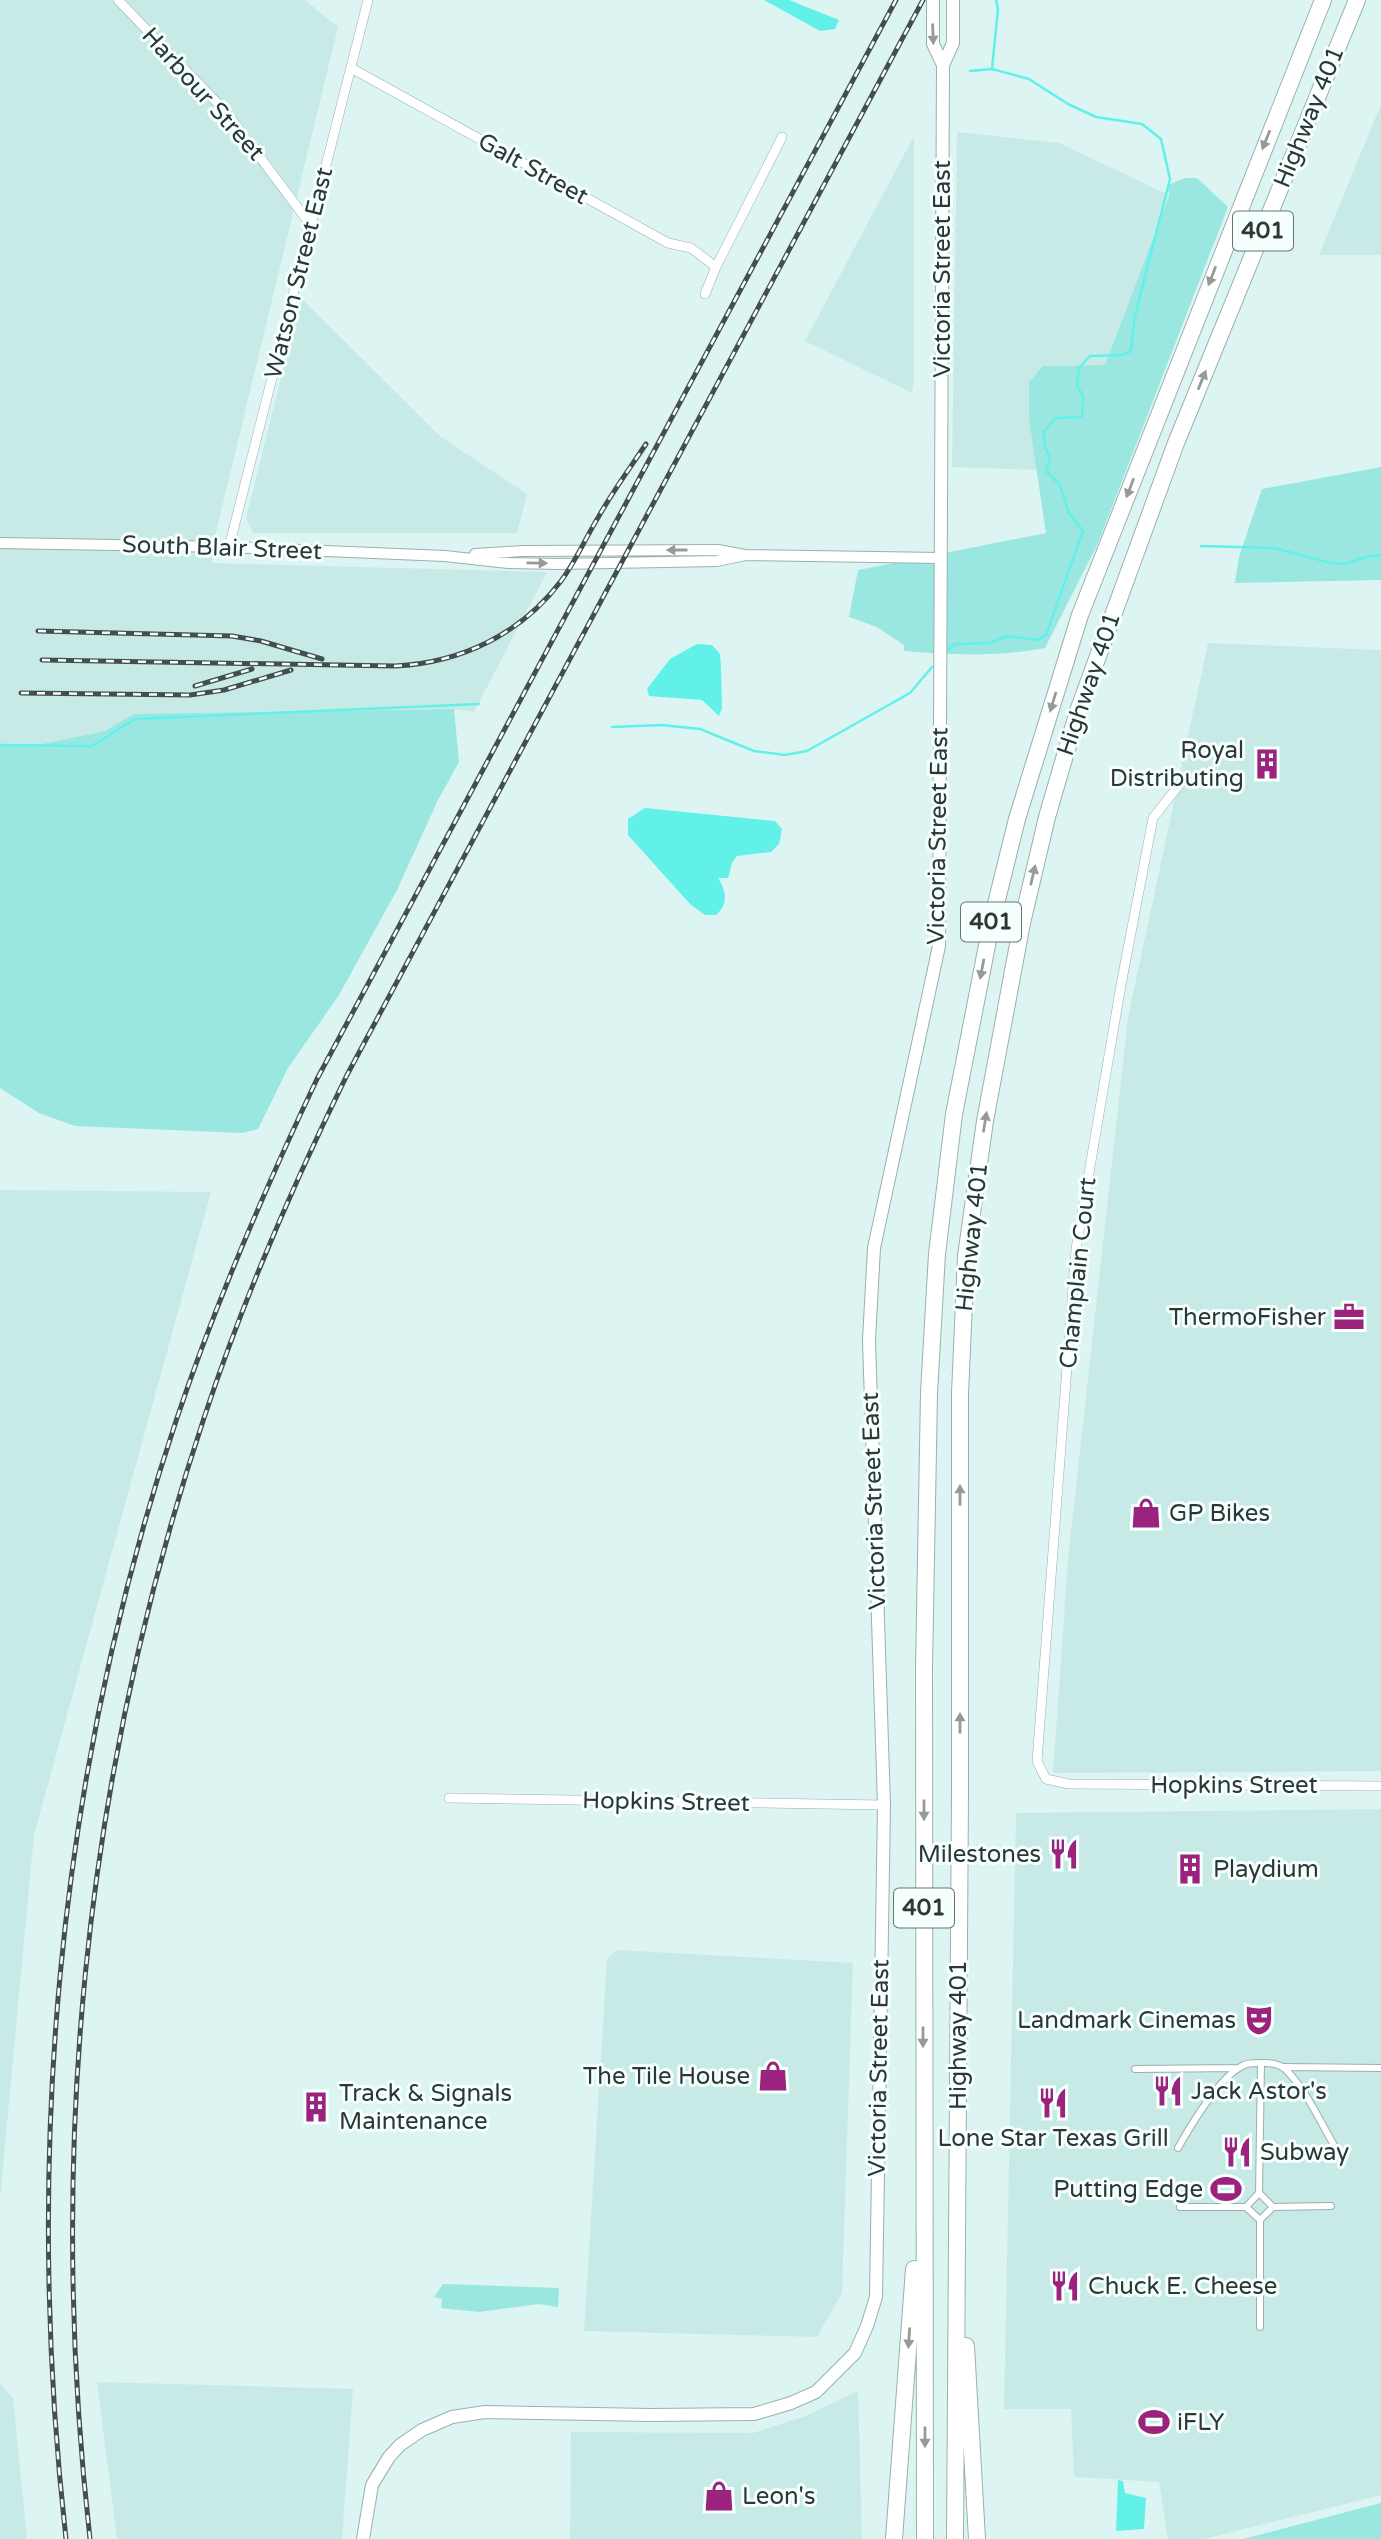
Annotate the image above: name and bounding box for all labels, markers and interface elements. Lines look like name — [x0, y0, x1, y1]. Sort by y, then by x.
street label: Harbour Street — [136, 21, 270, 167]
one-way arrow — [928, 23, 939, 45]
street label: Highway 401 — [1267, 42, 1351, 192]
street label: Galt Street — [473, 127, 593, 211]
one-way arrow — [1260, 130, 1271, 151]
street label: Victoria Street East — [928, 160, 957, 378]
street label: Watson Street East — [259, 164, 339, 382]
road number: 401 — [1233, 212, 1293, 250]
one-way arrow — [1207, 266, 1218, 287]
one-way arrow — [1196, 369, 1207, 390]
one-way arrow — [1124, 478, 1135, 499]
street label: South Blair Street — [122, 530, 322, 566]
one-way arrow — [666, 544, 688, 556]
one-way arrow — [526, 558, 548, 569]
street label: Highway 401 — [1051, 608, 1127, 760]
one-way arrow — [1047, 692, 1057, 713]
street label: Victoria Street East — [922, 727, 954, 945]
place label: Royal Distributing — [1110, 736, 1244, 793]
building icon: Royal Distributing — [1250, 747, 1284, 781]
one-way arrow — [1028, 864, 1039, 886]
road number: 401 — [961, 903, 1021, 942]
one-way arrow — [976, 958, 987, 980]
one-way arrow — [980, 1111, 991, 1133]
street label: Highway 401 — [950, 1161, 994, 1313]
street label: Champlain Court — [1054, 1176, 1102, 1370]
office icon: ThermoFisher — [1332, 1300, 1366, 1334]
place label: ThermoFisher — [1169, 1303, 1327, 1332]
street label: Victoria Street East — [856, 1392, 892, 1610]
one-way arrow — [954, 1484, 966, 1506]
shop icon: GP Bikes — [1129, 1496, 1163, 1530]
place label: GP Bikes — [1169, 1499, 1270, 1528]
one-way arrow — [954, 1711, 966, 1733]
street label: Hopkins Street — [1150, 1771, 1318, 1800]
street label: Hopkins Street — [582, 1786, 750, 1818]
one-way arrow — [918, 1799, 930, 1821]
restaurant icon: Milestones — [1047, 1837, 1081, 1871]
place label: Milestones — [918, 1840, 1041, 1869]
building icon: Playdium — [1173, 1852, 1207, 1886]
place label: Playdium — [1213, 1855, 1319, 1884]
road number: 401 — [894, 1888, 954, 1927]
street label: Victoria Street East — [863, 1959, 895, 2177]
street label: Highway 401 — [944, 1960, 973, 2110]
theatre icon: Landmark Cinemas — [1242, 2003, 1276, 2037]
place label: Landmark Cinemas — [1017, 2006, 1236, 2035]
one-way arrow — [917, 2027, 929, 2049]
shop icon: The Tile House — [756, 2059, 790, 2093]
place label: The Tile House — [583, 2062, 750, 2091]
restaurant icon: Jack Astor's — [1151, 2074, 1185, 2108]
place label: Jack Astor's — [1191, 2077, 1327, 2106]
place label: Track & Signals Maintenance — [339, 2079, 512, 2136]
restaurant icon: Lone Star Texas Grill — [1036, 2086, 1070, 2120]
building icon: Track & Signals Maintenance — [299, 2090, 333, 2124]
place label: Lone Star Texas Grill — [937, 2124, 1169, 2153]
restaurant icon: Subway — [1220, 2135, 1254, 2169]
place label: Subway — [1260, 2138, 1349, 2167]
sports icon: Putting Edge — [1209, 2172, 1243, 2206]
place label: Putting Edge — [1053, 2175, 1203, 2204]
restaurant icon: Chuck E. Cheese — [1048, 2269, 1082, 2303]
place label: Chuck E. Cheese — [1088, 2272, 1277, 2301]
one-way arrow — [903, 2328, 914, 2350]
sports icon: iFLY — [1137, 2405, 1171, 2439]
place label: iFLY — [1177, 2408, 1224, 2437]
one-way arrow — [919, 2426, 930, 2448]
shop icon: Leon's — [702, 2479, 736, 2513]
place label: Leon's — [742, 2482, 815, 2511]

